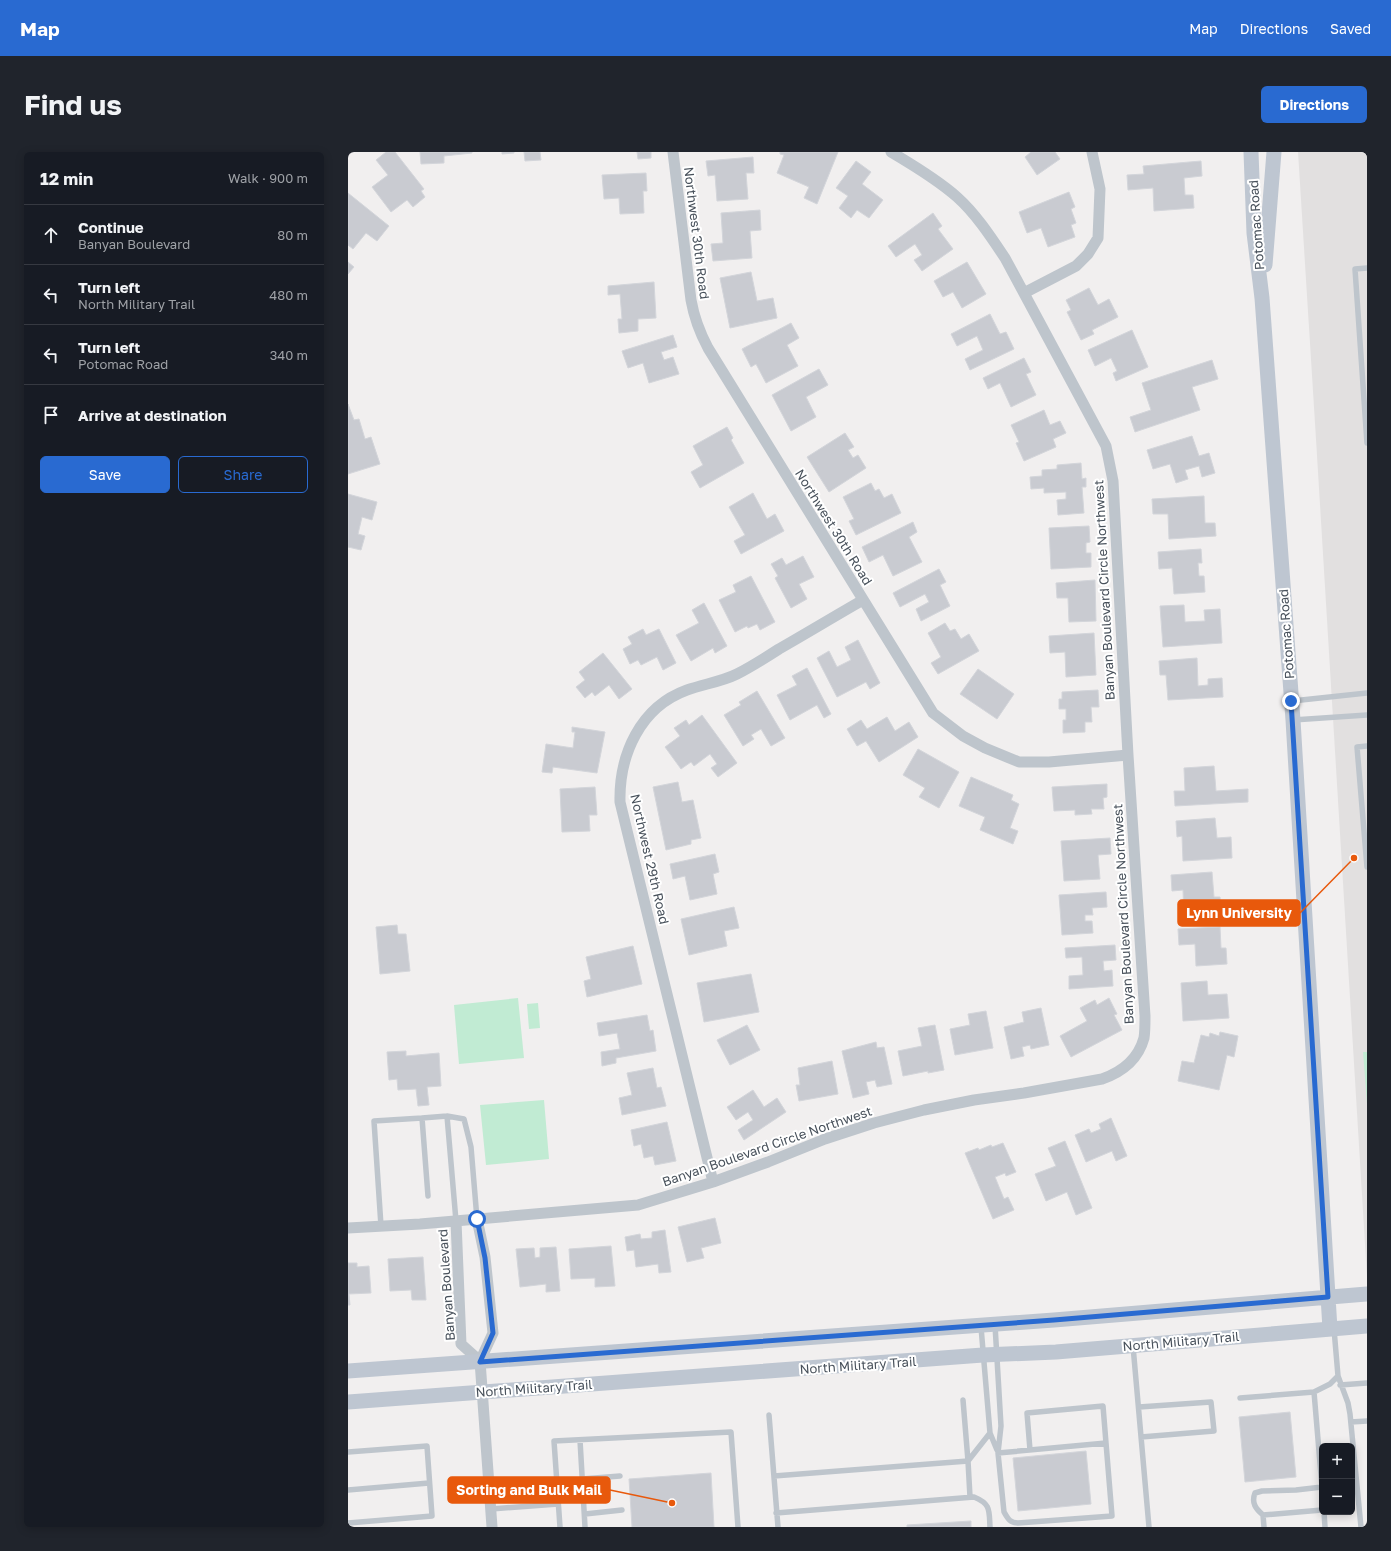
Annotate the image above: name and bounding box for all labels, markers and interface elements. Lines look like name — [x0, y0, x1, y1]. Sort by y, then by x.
text: Map — [20, 17, 60, 40]
text: Map — [1189, 20, 1218, 37]
text: Directions — [1240, 20, 1308, 37]
text: Saved — [1330, 20, 1371, 37]
button: Directions — [1261, 86, 1367, 123]
text: Find us — [24, 88, 122, 121]
street label: Northwest 30th Road — [681, 166, 713, 300]
text: 12 min — [40, 168, 93, 189]
text: Walk · 900 m — [228, 170, 308, 186]
street label: Potomac Road — [1245, 179, 1267, 271]
text: Continue — [78, 218, 144, 236]
icon: ahead — [40, 224, 62, 246]
text: 80 m — [277, 227, 308, 243]
text: Banyan Boulevard — [78, 236, 190, 252]
text: Turn left — [78, 278, 140, 296]
icon: left — [40, 284, 62, 306]
text: 480 m — [269, 287, 308, 303]
text: North Military Trail — [78, 296, 195, 312]
text: Turn left — [78, 338, 140, 356]
icon: left — [40, 344, 62, 366]
text: 340 m — [270, 347, 308, 363]
text: Potomac Road — [78, 356, 168, 372]
icon: arrive — [40, 404, 62, 426]
text: Arrive at destination — [78, 406, 227, 424]
button: Save — [40, 456, 170, 493]
button: Share — [178, 456, 308, 493]
street label: Northwest 30th Road — [792, 466, 876, 588]
street label: Banyan Boulevard Circle Northwest — [1090, 479, 1118, 701]
street label: Potomac Road — [1275, 588, 1297, 680]
route end — [1282, 692, 1300, 710]
street label: Northwest 29th Road — [627, 792, 673, 926]
street label: Banyan Boulevard Circle Northwest — [1109, 803, 1137, 1025]
callout: Lynn University — [1178, 900, 1300, 926]
text: Lynn University — [1186, 904, 1293, 921]
street label: Banyan Boulevard Circle Northwest — [660, 1103, 874, 1189]
route start — [468, 1210, 486, 1228]
street label: Banyan Boulevard — [434, 1229, 458, 1341]
street label: North Military Trail — [1122, 1328, 1240, 1354]
street label: North Military Trail — [799, 1353, 917, 1377]
street label: North Military Trail — [475, 1376, 593, 1400]
map controls — [1319, 1443, 1355, 1515]
button: + — [1319, 1443, 1355, 1479]
callout: Sorting and Bulk Mail — [448, 1477, 610, 1503]
button: − — [1319, 1479, 1355, 1515]
text: Sorting and Bulk Mail — [456, 1481, 602, 1498]

